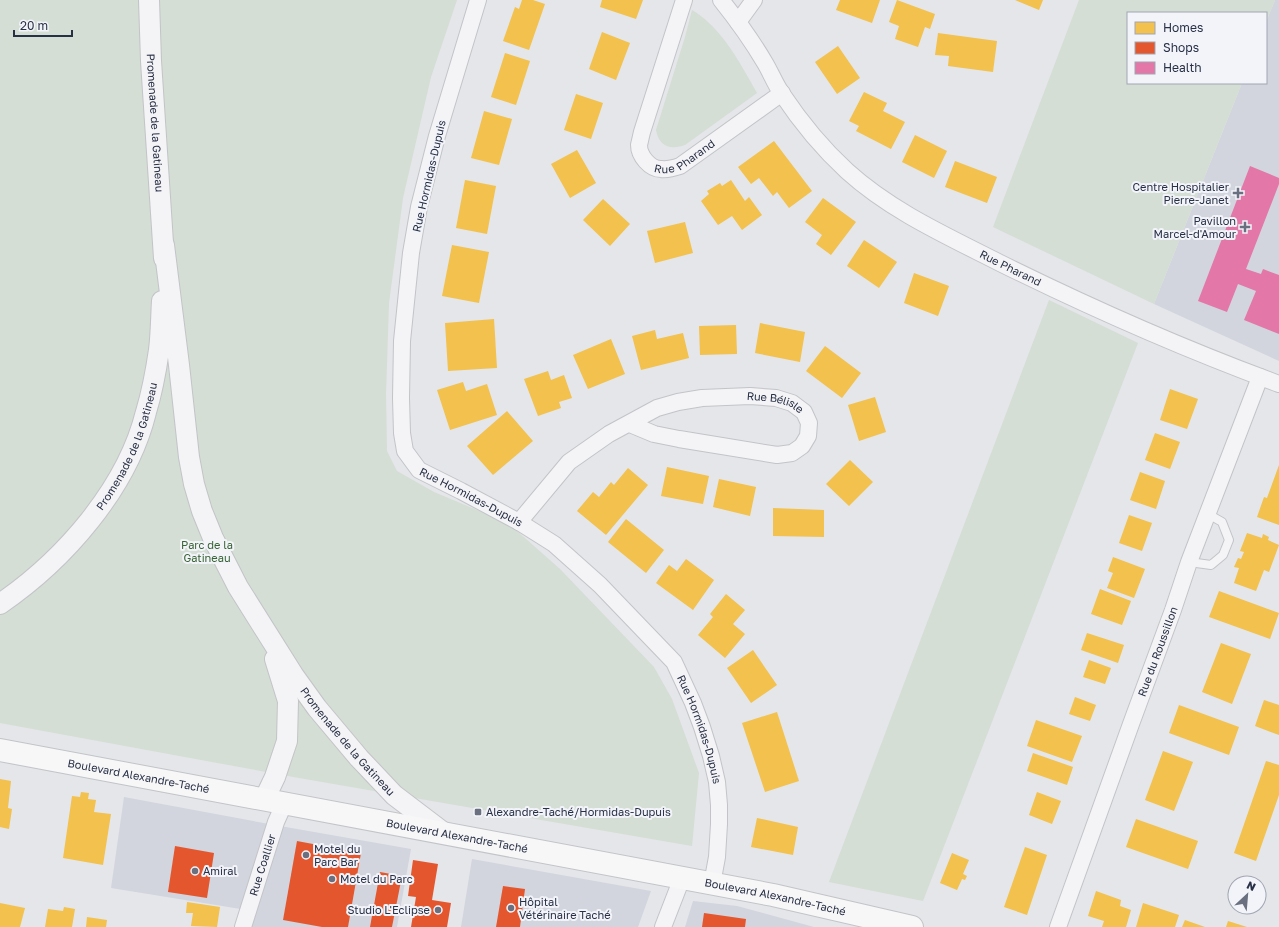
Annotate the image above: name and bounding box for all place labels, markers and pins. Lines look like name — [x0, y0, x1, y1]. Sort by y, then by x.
place label: Centre Hospitalier Pierre-Janet — [1133, 180, 1230, 206]
marker: Centre Hospitalier Pierre-Janet — [1232, 187, 1244, 199]
place label: Pavillon Marcel-d'Amour — [1154, 214, 1237, 240]
marker: Pavillon Marcel-d'Amour — [1239, 221, 1251, 233]
place label: Alexandre-Taché/Hormidas-Dupuis — [486, 805, 671, 818]
marker: Alexandre-Taché/Hormidas-Dupuis — [473, 807, 483, 817]
place label: Motel du Parc Bar — [314, 842, 361, 868]
marker: Motel du Parc Bar — [301, 850, 311, 860]
place label: Amiral — [203, 864, 237, 877]
marker: Amiral — [190, 866, 200, 876]
place label: Motel du Parc — [340, 872, 413, 885]
marker: Motel du Parc — [327, 874, 337, 884]
place label: Hôpital Vétérinaire Taché — [519, 895, 611, 921]
place label: Studio L'Eclipse — [347, 903, 430, 916]
marker: Hôpital Vétérinaire Taché — [506, 903, 516, 913]
marker: Studio L'Eclipse — [433, 905, 443, 915]

